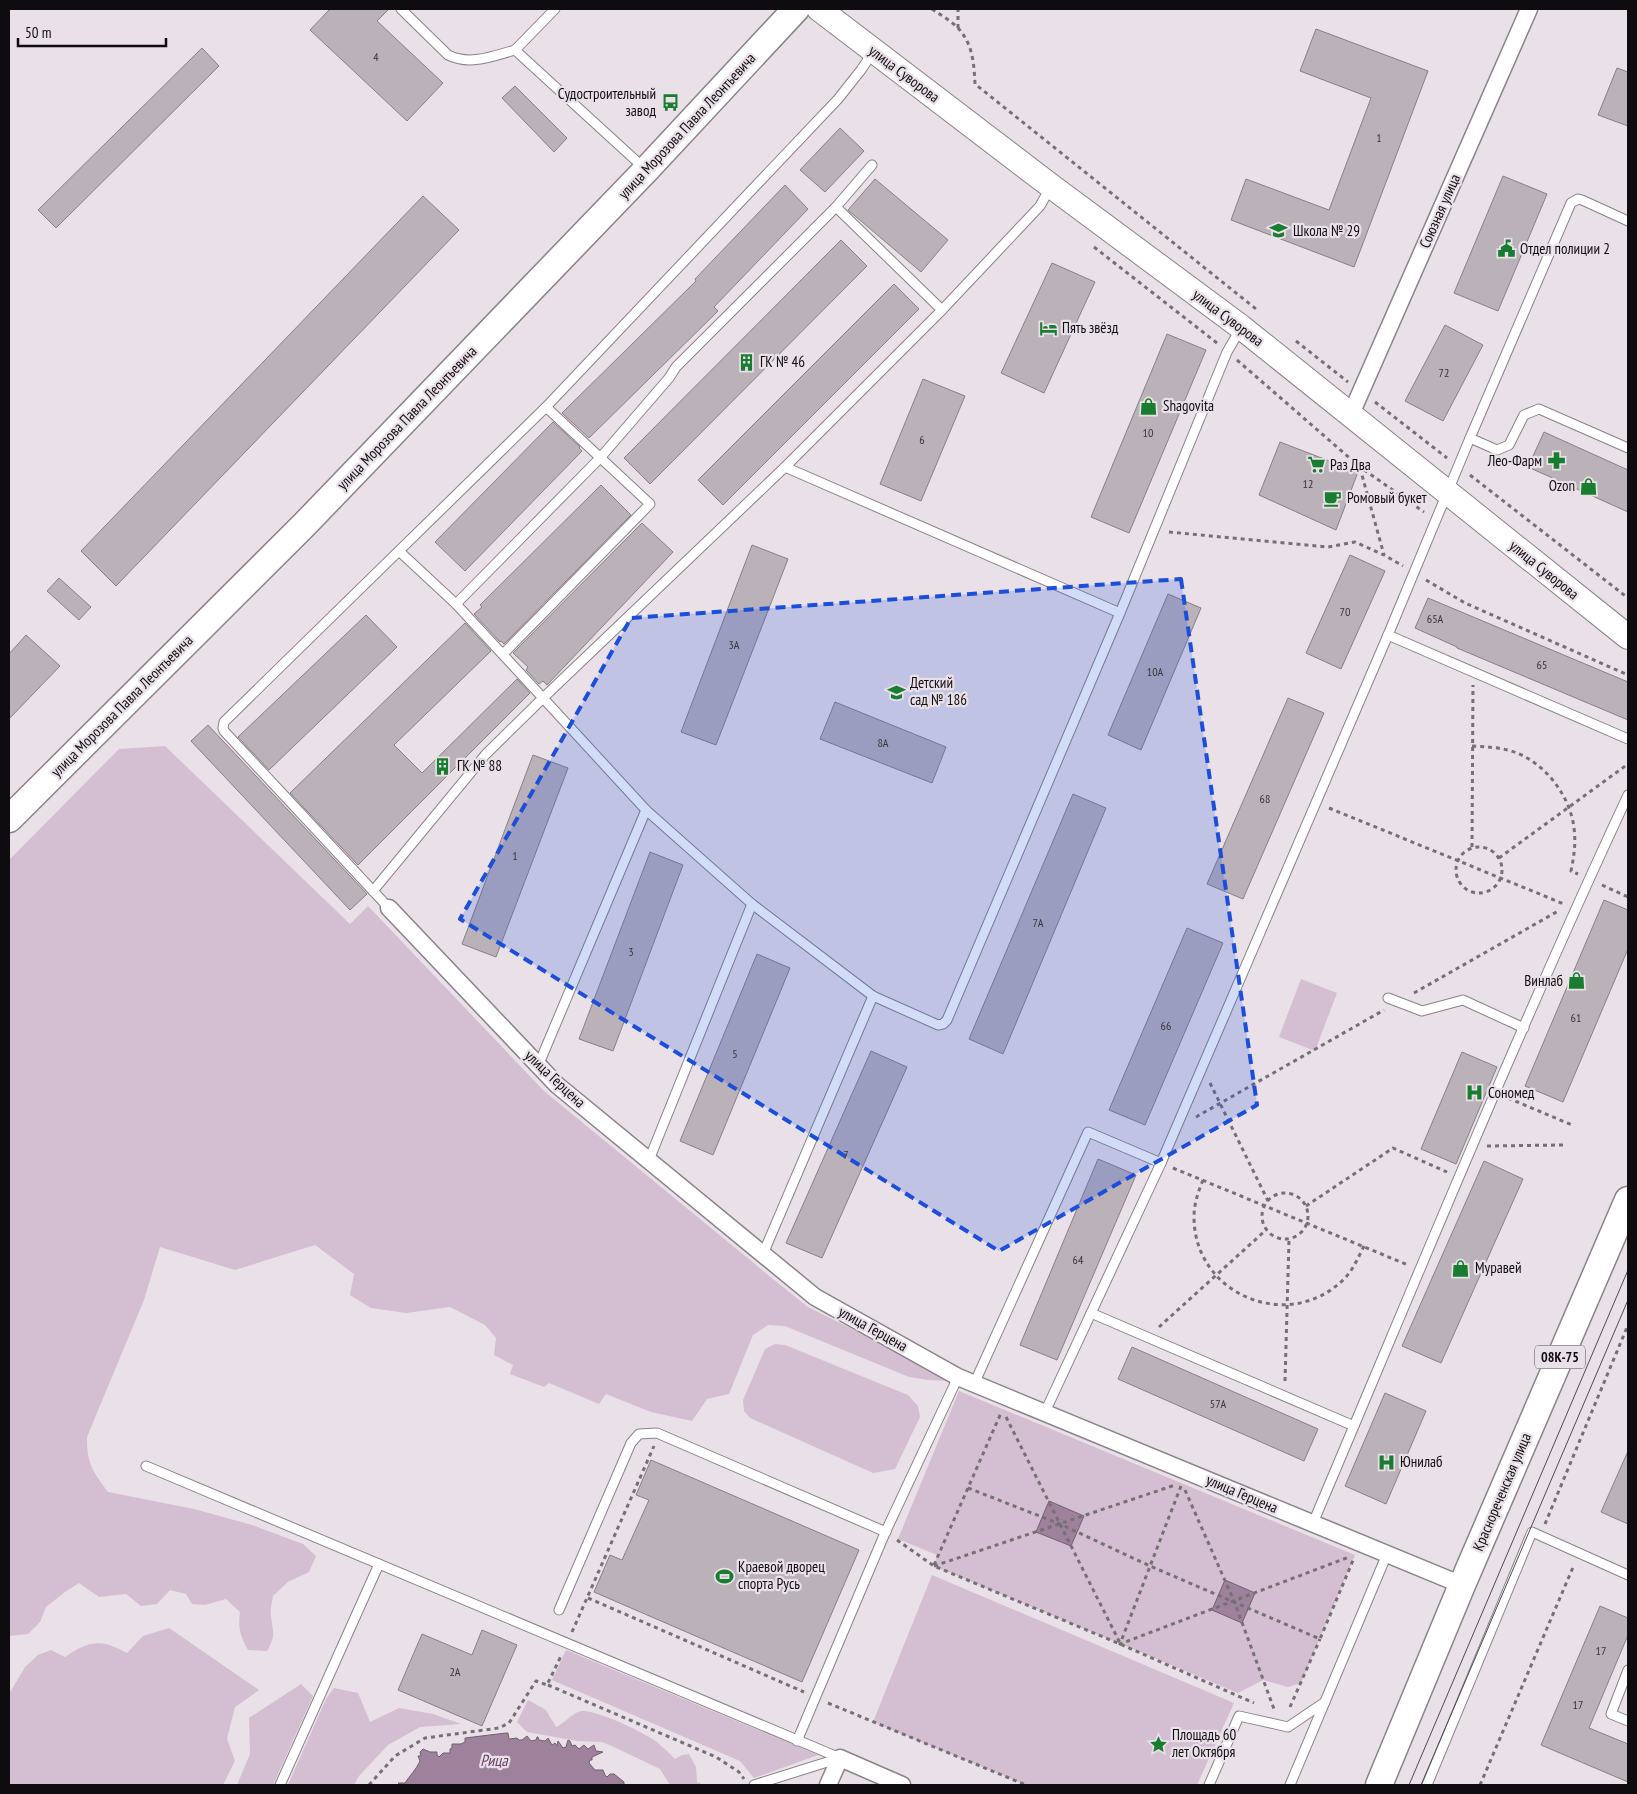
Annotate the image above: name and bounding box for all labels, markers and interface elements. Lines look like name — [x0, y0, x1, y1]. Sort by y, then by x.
scale bar — [18, 15, 165, 47]
text: 50 m — [25, 23, 51, 42]
street label: улица Суворова — [865, 41, 944, 106]
house number: 4 — [373, 49, 379, 64]
street label: улица Морозова Павла Леонтьевича — [614, 49, 759, 203]
place label: Судостроительный завод — [558, 84, 656, 120]
bus stop icon: Судостроительный завод — [660, 93, 680, 113]
house number: 1 — [1376, 130, 1382, 145]
street label: Союзная улица — [1415, 171, 1464, 251]
school or university icon: Школа № 29 — [1269, 221, 1289, 241]
place label: Школа № 29 — [1293, 221, 1360, 240]
public building icon: Отдел полиции 2 — [1496, 239, 1516, 259]
place label: Отдел полиции 2 — [1520, 239, 1610, 258]
street label: улица Суворова — [1189, 285, 1268, 350]
hotel icon: Пять звёзд — [1038, 318, 1058, 338]
place label: Пять звёзд — [1062, 318, 1119, 337]
street label: улица Морозова Павла Леонтьевича — [333, 342, 480, 494]
building icon: ГК № 46 — [736, 352, 756, 372]
place label: ГК № 46 — [760, 352, 805, 371]
house number: 72 — [1439, 365, 1449, 380]
shop icon: Shagovita — [1139, 396, 1159, 416]
place label: Shagovita — [1163, 396, 1214, 415]
house number: 10 — [1143, 425, 1153, 440]
house number: 6 — [919, 432, 925, 447]
place label: Лео-Фарм — [1487, 451, 1542, 470]
pharmacy icon: Лео-Фарм — [1546, 451, 1566, 471]
supermarket icon: Раз Два — [1306, 455, 1326, 475]
place label: Раз Два — [1330, 455, 1371, 474]
house number: 12 — [1303, 476, 1313, 491]
place label: Ozon — [1549, 476, 1575, 495]
shop icon: Ozon — [1579, 476, 1599, 496]
cafe icon: Ромовый букет — [1323, 488, 1343, 508]
place label: Ромовый букет — [1347, 488, 1427, 507]
street label: улица Суворова — [1506, 536, 1583, 603]
house number: 70 — [1340, 604, 1350, 619]
house number: 65А — [1427, 611, 1444, 626]
street label: улица Морозова Павла Леонтьевича — [47, 631, 197, 781]
house number: 3А — [728, 637, 740, 652]
house number: 65 — [1537, 657, 1547, 672]
house number: 10А — [1147, 664, 1164, 679]
place label: Детский сад № 186 — [910, 673, 967, 709]
school or university icon: Детский сад № 186 — [886, 682, 906, 702]
house number: 8А — [877, 735, 889, 750]
building icon: ГК № 88 — [433, 756, 453, 776]
place label: ГК № 88 — [457, 756, 502, 775]
house number: 68 — [1260, 791, 1270, 806]
house number: 1 — [512, 848, 518, 863]
house number: 7А — [1032, 915, 1044, 930]
house number: 3 — [628, 944, 634, 959]
place label: Винлаб — [1524, 971, 1563, 990]
shop icon: Винлаб — [1567, 971, 1587, 991]
house number: 61 — [1571, 1010, 1581, 1025]
house number: 66 — [1161, 1018, 1171, 1033]
street label: улица Герцена — [521, 1046, 590, 1112]
house number: 5 — [732, 1046, 738, 1061]
hospital icon: Сономед — [1464, 1083, 1484, 1103]
place label: Сономед — [1488, 1083, 1535, 1102]
house number: 7 — [843, 1147, 849, 1162]
house number: 64 — [1073, 1252, 1084, 1267]
shop icon: Муравей — [1451, 1258, 1471, 1278]
place label: Муравей — [1475, 1258, 1522, 1277]
street label: улица Герцена — [835, 1302, 911, 1355]
road number: 08К-75 — [1535, 1345, 1585, 1368]
house number: 57А — [1210, 1396, 1227, 1411]
street label: Краснореченская улица — [1468, 1430, 1535, 1554]
hospital icon: Юнилаб — [1376, 1452, 1396, 1472]
place label: Юнилаб — [1400, 1452, 1442, 1471]
street label: улица Герцена — [1203, 1470, 1281, 1517]
place label: Краевой дворец спорта Русь — [738, 1557, 825, 1593]
sports icon: Краевой дворец спорта Русь — [714, 1566, 734, 1586]
house number: 17 — [1596, 1643, 1606, 1658]
house number: 2А — [449, 1664, 461, 1679]
house number: 17 — [1573, 1697, 1583, 1712]
place label: Площадь 60 лет Октября — [1171, 1725, 1236, 1761]
place icon: Площадь 60 лет Октября — [1148, 1734, 1168, 1754]
water label: Рица — [480, 1750, 509, 1770]

